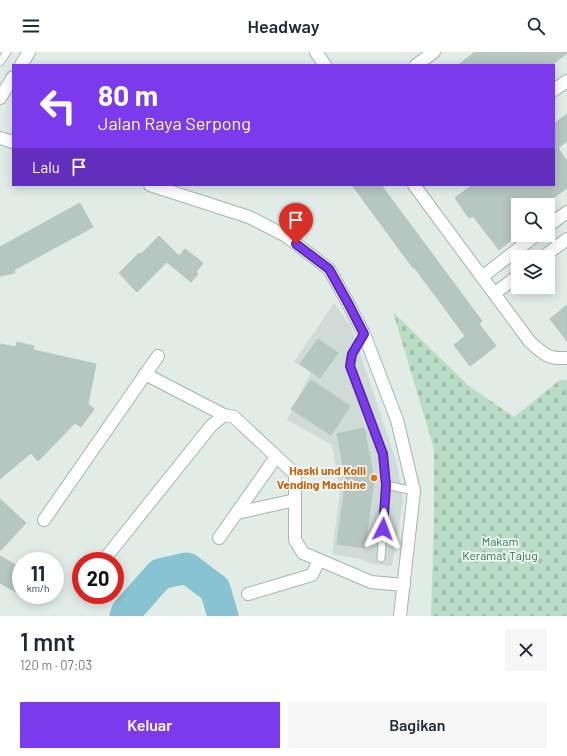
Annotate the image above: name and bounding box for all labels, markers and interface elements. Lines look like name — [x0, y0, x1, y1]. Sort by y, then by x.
icon: menu — [20, 15, 42, 37]
text: Headway — [248, 15, 319, 37]
icon: search — [525, 15, 547, 37]
text: 80 m — [98, 78, 158, 112]
icon: left — [32, 80, 84, 132]
text: Jalan Raya Serpong — [98, 112, 251, 134]
icon: arrive — [68, 156, 90, 178]
text: Lalu — [32, 158, 60, 176]
map controls — [511, 198, 555, 294]
button: search — [511, 198, 555, 242]
pin — [279, 203, 313, 244]
icon: arrive — [285, 209, 307, 231]
button: layers — [511, 250, 555, 294]
place label: Haski und Kolli Vending Machine — [277, 463, 366, 491]
marker: Haski und Kolli Vending Machine — [369, 473, 379, 483]
position arrow — [362, 508, 404, 550]
park label: Makam Keramat Tajug — [462, 534, 538, 562]
speed limit sign: 20 — [72, 552, 124, 604]
text: 11 — [31, 561, 45, 585]
text: km/h — [27, 582, 49, 594]
text: 1 mnt — [20, 627, 75, 656]
button: close — [505, 629, 547, 671]
text: 120 m · 07:03 — [20, 657, 92, 673]
button: Keluar — [20, 702, 280, 748]
button: Bagikan — [288, 702, 547, 748]

